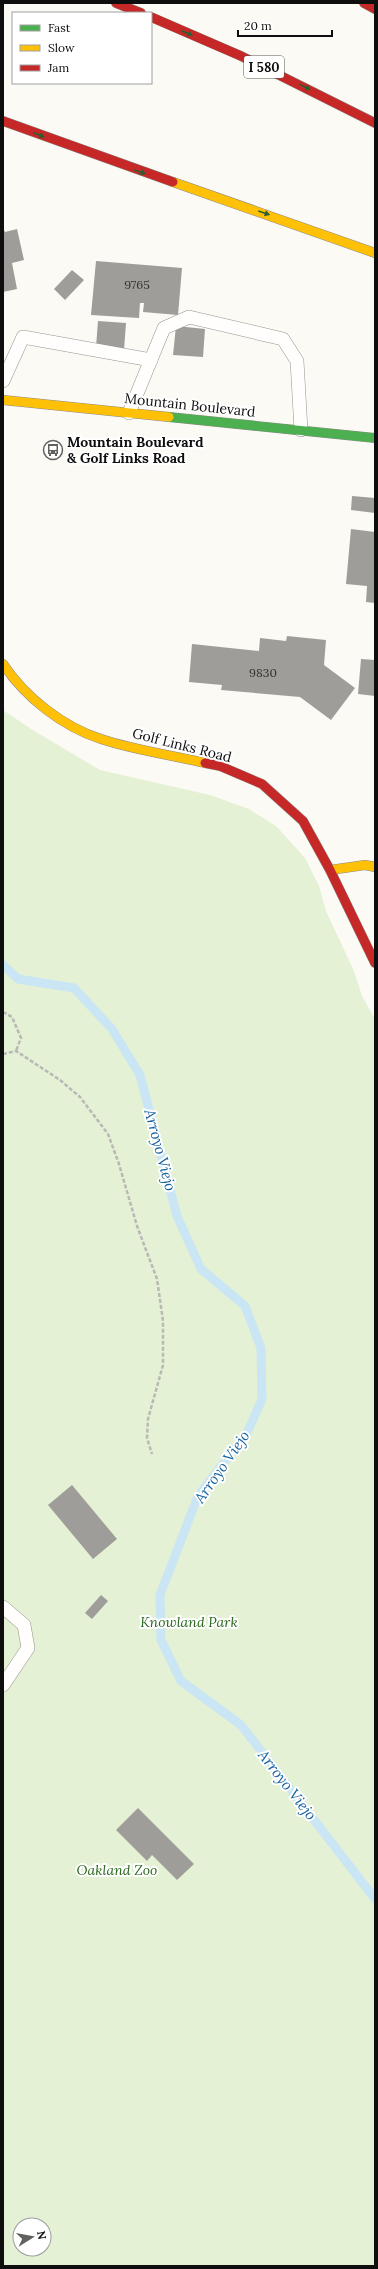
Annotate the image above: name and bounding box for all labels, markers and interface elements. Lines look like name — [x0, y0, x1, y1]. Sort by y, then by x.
legend — [12, 12, 152, 84]
scale bar — [238, 12, 332, 38]
text: 20 m — [244, 18, 272, 33]
text: Fast — [48, 20, 71, 35]
one-way arrow — [181, 30, 193, 36]
text: Slow — [48, 40, 75, 55]
road number: I 580 — [244, 56, 284, 78]
text: Jam — [47, 60, 69, 75]
one-way arrow — [299, 84, 311, 90]
one-way arrow — [34, 132, 46, 138]
one-way arrow — [135, 169, 147, 175]
one-way arrow — [258, 210, 270, 216]
house number: 9765 — [124, 277, 150, 292]
street label: Mountain Boulevard — [124, 389, 256, 421]
place label: Mountain Boulevard & Golf Links Road — [67, 433, 204, 467]
bus stop icon: Mountain Boulevard & Golf Links Road — [42, 439, 64, 461]
house number: 9830 — [249, 665, 277, 680]
street label: Golf Links Road — [130, 724, 234, 766]
water label: Arroyo Viejo — [140, 1106, 181, 1193]
water label: Arroyo Viejo — [189, 1427, 254, 1507]
park label: Knowland Park — [140, 1613, 238, 1631]
water label: Arroyo Viejo — [253, 1745, 321, 1824]
park label: Oakland Zoo — [77, 1861, 157, 1879]
north arrow — [12, 2217, 52, 2257]
text: N — [34, 2230, 50, 2241]

